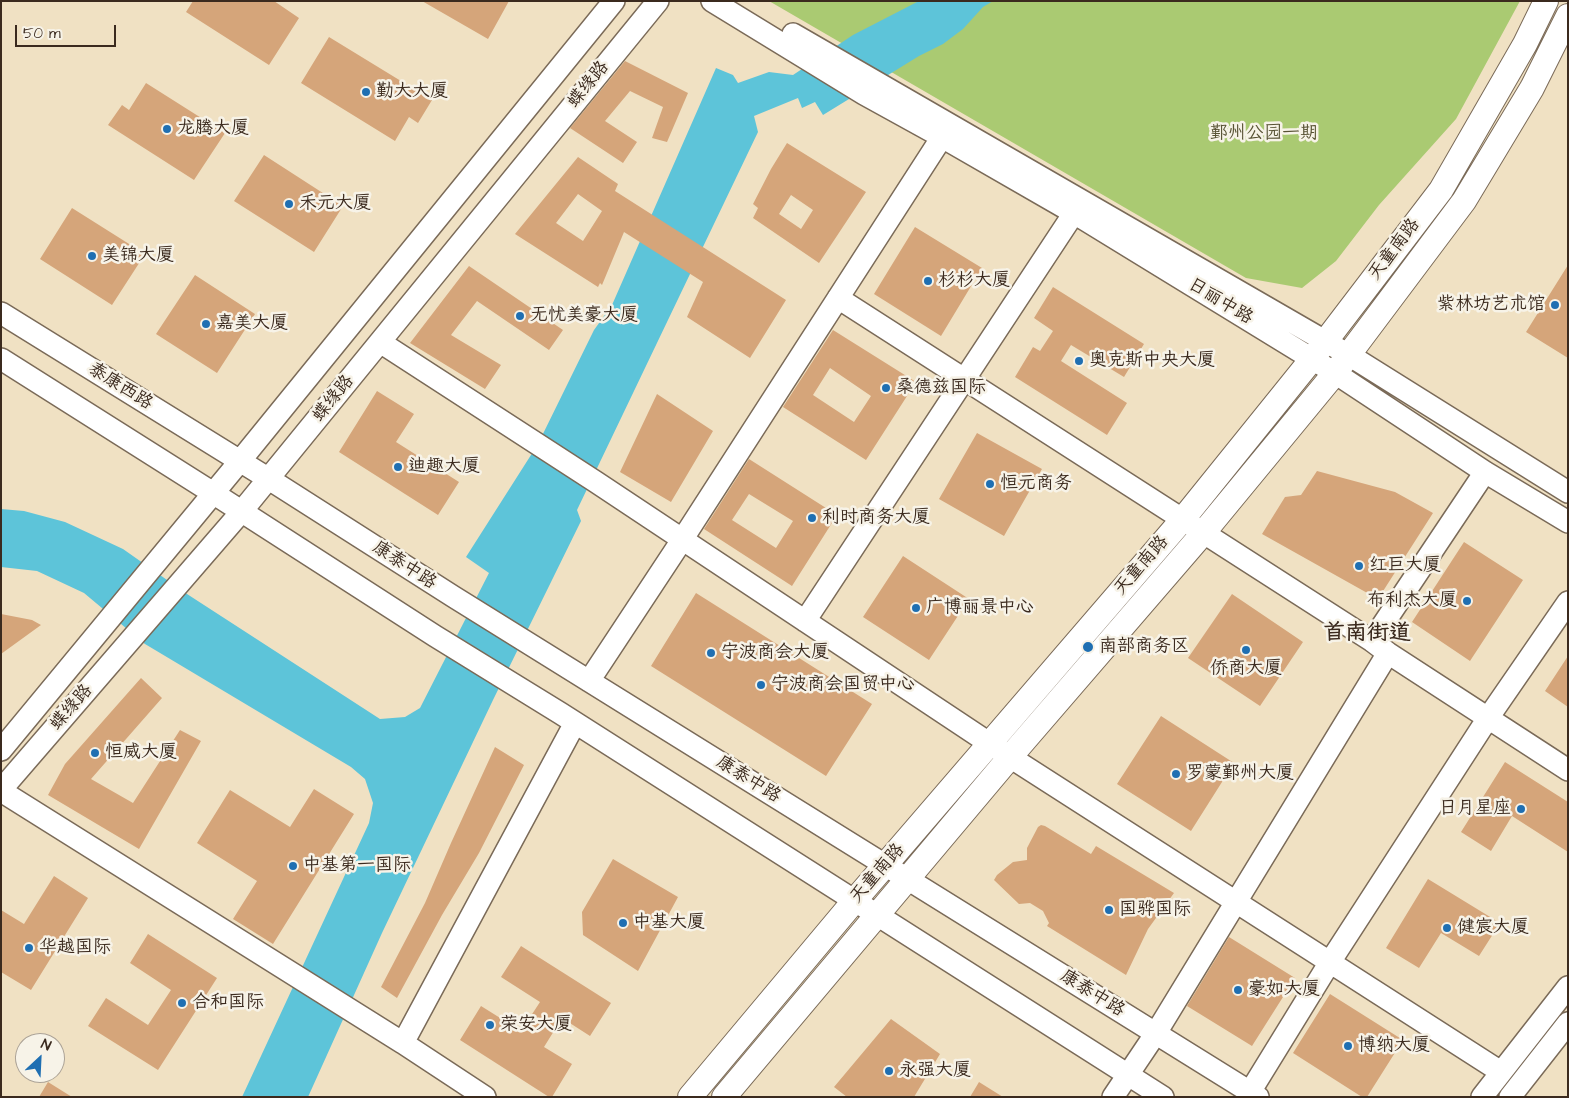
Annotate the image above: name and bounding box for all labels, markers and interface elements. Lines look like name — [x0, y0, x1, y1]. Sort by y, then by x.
scale bar — [18, 15, 119, 47]
text: 50 m — [23, 23, 61, 44]
street label: 蝶缘路 — [564, 57, 614, 113]
place label: 勤大大厦 — [376, 81, 448, 103]
marker: 勤大大厦 — [360, 86, 372, 98]
place label: 龙腾大厦 — [177, 118, 249, 140]
marker: 龙腾大厦 — [161, 123, 173, 135]
park label: 鄞州公园一期 — [1210, 123, 1318, 145]
place label: 禾元大厦 — [299, 193, 371, 215]
marker: 禾元大厦 — [283, 198, 295, 210]
street label: 天童南路 — [1365, 215, 1425, 285]
place label: 美锦大厦 — [102, 245, 174, 267]
marker: 美锦大厦 — [86, 250, 98, 262]
place label: 杉杉大厦 — [938, 270, 1010, 292]
street label: 日丽中路 — [1184, 274, 1256, 330]
marker: 杉杉大厦 — [922, 275, 934, 287]
place label: 紫林坊艺术馆 — [1437, 294, 1545, 316]
marker: 紫林坊艺术馆 — [1549, 299, 1561, 311]
place label: 无忧美豪大厦 — [530, 305, 638, 327]
marker: 无忧美豪大厦 — [514, 310, 526, 322]
place label: 嘉美大厦 — [216, 313, 288, 335]
marker: 嘉美大厦 — [200, 318, 212, 330]
place label: 奥克斯中央大厦 — [1089, 350, 1215, 372]
marker: 奥克斯中央大厦 — [1073, 355, 1085, 367]
street label: 泰康西路 — [84, 359, 156, 415]
street label: 蝶缘路 — [309, 371, 359, 427]
place label: 桑德兹国际 — [896, 377, 986, 399]
marker: 桑德兹国际 — [880, 382, 892, 394]
place label: 迪趣大厦 — [408, 456, 480, 478]
marker: 迪趣大厦 — [392, 461, 404, 473]
place label: 恒元商务 — [1000, 473, 1072, 495]
marker: 恒元商务 — [984, 478, 996, 490]
place label: 利时商务大厦 — [822, 507, 930, 529]
marker: 利时商务大厦 — [806, 512, 818, 524]
street label: 天童南路 — [1110, 532, 1174, 600]
street label: 康泰中路 — [368, 537, 440, 595]
place label: 红巨大厦 — [1369, 555, 1441, 577]
marker: 红巨大厦 — [1353, 560, 1365, 572]
place label: 布利杰大厦 — [1367, 590, 1457, 612]
marker: 布利杰大厦 — [1461, 595, 1473, 607]
place label: 广博丽景中心 — [926, 597, 1034, 619]
marker: 广博丽景中心 — [910, 602, 922, 614]
district label: 首南街道 — [1323, 621, 1411, 647]
place label: 南部商务区 — [1099, 636, 1189, 658]
marker: 南部商务区 — [1081, 640, 1095, 654]
place label: 宁波商会大厦 — [721, 642, 829, 664]
marker: 侨商大厦 — [1240, 644, 1252, 656]
marker: 宁波商会大厦 — [705, 647, 717, 659]
place label: 侨商大厦 — [1210, 658, 1282, 680]
place label: 宁波商会国贸中心 — [771, 674, 915, 696]
marker: 宁波商会国贸中心 — [755, 679, 767, 691]
street label: 蝶缘路 — [46, 681, 98, 735]
place label: 恒威大厦 — [105, 742, 177, 764]
marker: 恒威大厦 — [89, 747, 101, 759]
street label: 康泰中路 — [712, 752, 784, 808]
place label: 罗蒙鄞州大厦 — [1186, 763, 1294, 785]
marker: 罗蒙鄞州大厦 — [1170, 768, 1182, 780]
place label: 日月星座 — [1439, 798, 1511, 820]
marker: 日月星座 — [1515, 803, 1527, 815]
street label: 天童南路 — [846, 840, 910, 908]
place label: 中基第一国际 — [303, 855, 411, 877]
marker: 中基第一国际 — [287, 860, 299, 872]
place label: 国骅国际 — [1119, 899, 1191, 921]
marker: 国骅国际 — [1103, 904, 1115, 916]
place label: 中基大厦 — [633, 912, 705, 934]
marker: 中基大厦 — [617, 917, 629, 929]
place label: 健宸大厦 — [1457, 917, 1529, 939]
marker: 健宸大厦 — [1441, 922, 1453, 934]
place label: 华越国际 — [39, 937, 111, 959]
marker: 华越国际 — [23, 942, 35, 954]
street label: 康泰中路 — [1056, 966, 1128, 1022]
place label: 豪如大厦 — [1248, 979, 1320, 1001]
marker: 豪如大厦 — [1232, 984, 1244, 996]
place label: 合和国际 — [192, 992, 264, 1014]
marker: 合和国际 — [176, 997, 188, 1009]
place label: 荣安大厦 — [500, 1014, 572, 1036]
marker: 荣安大厦 — [484, 1019, 496, 1031]
north arrow — [15, 1033, 65, 1083]
text: N — [38, 1034, 54, 1056]
place label: 博纳大厦 — [1358, 1035, 1430, 1057]
marker: 博纳大厦 — [1342, 1040, 1354, 1052]
place label: 永强大厦 — [899, 1060, 971, 1082]
marker: 永强大厦 — [883, 1065, 895, 1077]

